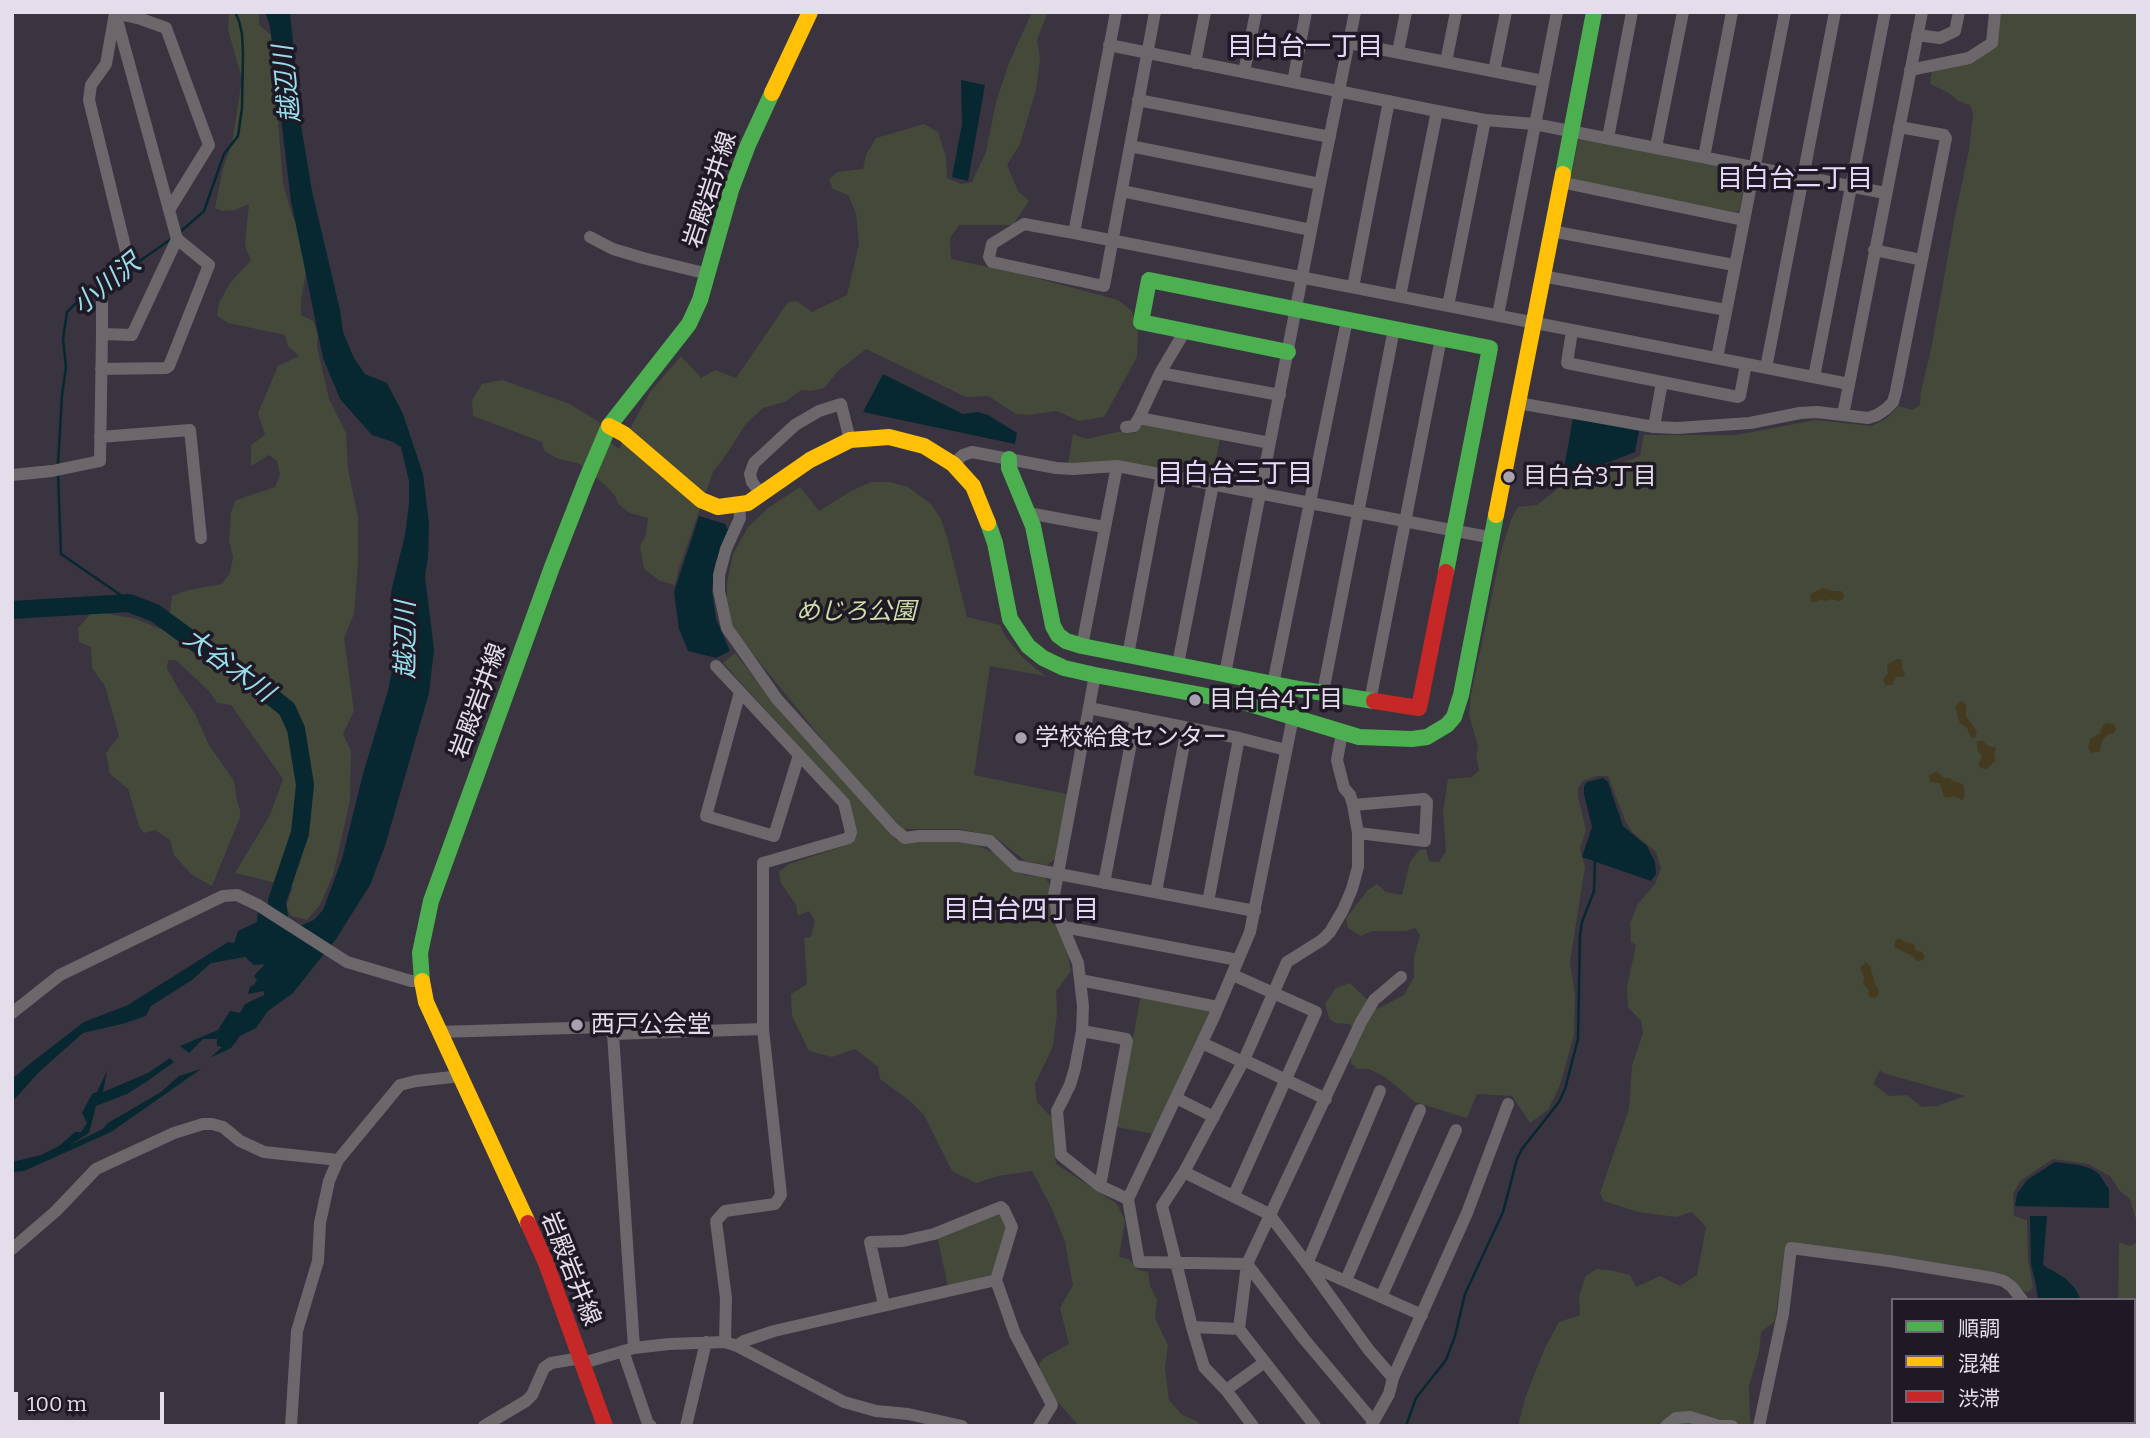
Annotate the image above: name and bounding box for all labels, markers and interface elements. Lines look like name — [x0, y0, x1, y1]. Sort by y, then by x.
district label: 目白台一丁目 — [1227, 32, 1383, 64]
water label: 越辺川 — [268, 44, 308, 124]
street label: 岩殿岩井線 — [679, 128, 743, 252]
district label: 目白台二丁目 — [1717, 164, 1873, 196]
water label: 小川沢 — [67, 248, 147, 322]
district label: 目白台三丁目 — [1157, 459, 1313, 491]
place label: 目白台3丁目 — [1523, 463, 1657, 491]
marker: 目白台3丁目 — [1501, 469, 1517, 485]
park label: めじろ公園 — [796, 598, 916, 626]
water label: 越辺川 — [391, 601, 423, 679]
water label: 大谷木川 — [177, 623, 279, 709]
street label: 岩殿岩井線 — [445, 640, 513, 762]
place label: 目白台4丁目 — [1209, 686, 1343, 714]
marker: 目白台4丁目 — [1187, 692, 1203, 708]
place label: 学校給食センター — [1035, 724, 1227, 752]
marker: 学校給食センター — [1013, 730, 1029, 746]
district label: 目白台四丁目 — [943, 895, 1099, 927]
place label: 西戸公会堂 — [591, 1011, 711, 1039]
marker: 西戸公会堂 — [569, 1017, 585, 1033]
street label: 岩殿岩井線 — [534, 1208, 606, 1330]
legend — [1891, 1298, 2136, 1424]
text: 順調 — [1958, 1316, 2000, 1342]
text: 混雑 — [1958, 1351, 2000, 1377]
scale bar — [18, 1378, 168, 1422]
text: 渋滞 — [1958, 1386, 2000, 1412]
text: 100 m — [27, 1391, 87, 1417]

